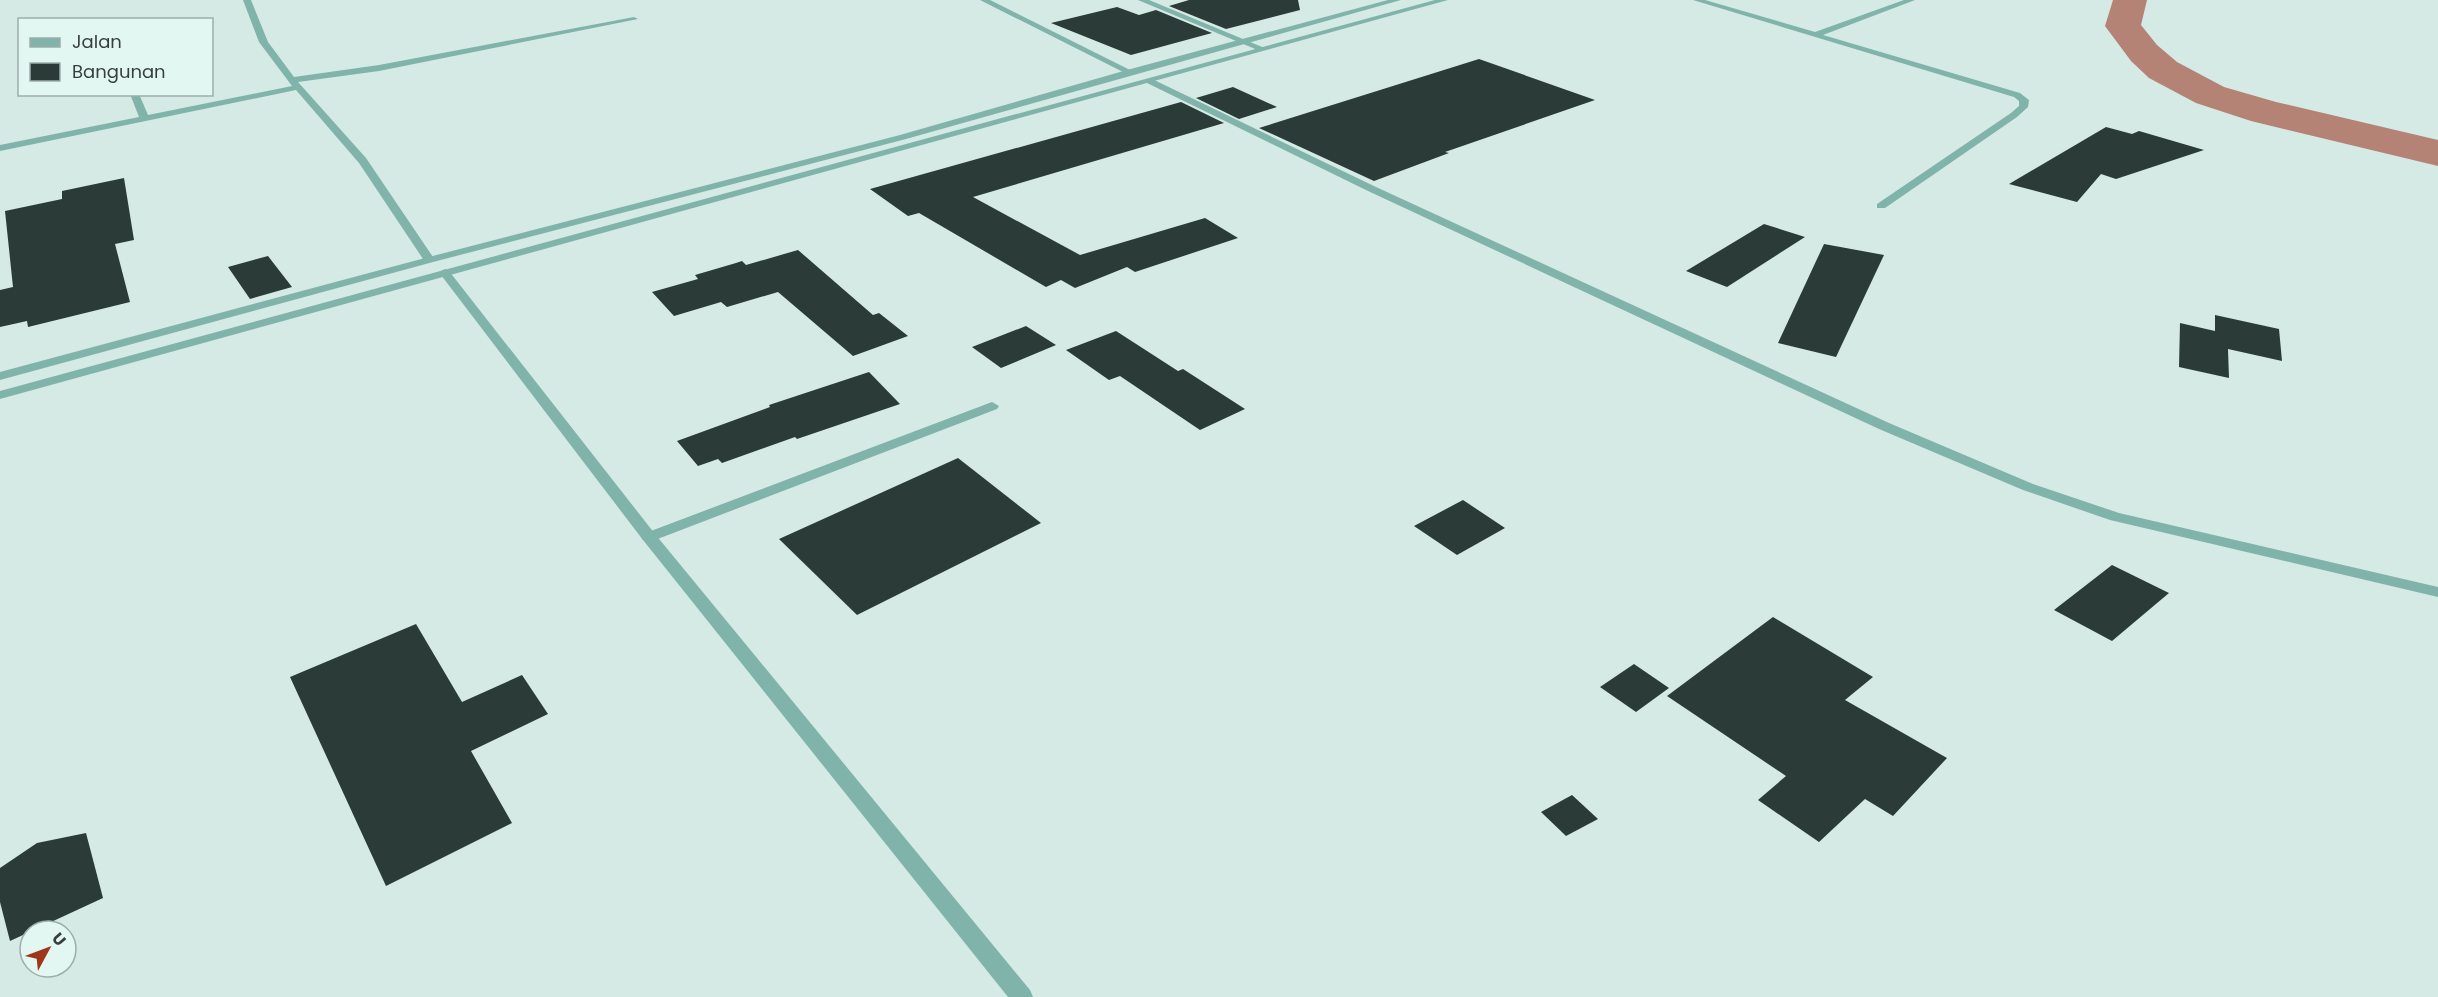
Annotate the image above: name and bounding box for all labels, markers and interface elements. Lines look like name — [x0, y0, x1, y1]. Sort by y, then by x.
legend — [18, 18, 213, 96]
text: Jalan — [72, 29, 122, 54]
text: Bangunan — [72, 59, 166, 84]
north arrow — [18, 919, 78, 979]
text: U — [47, 928, 71, 951]

